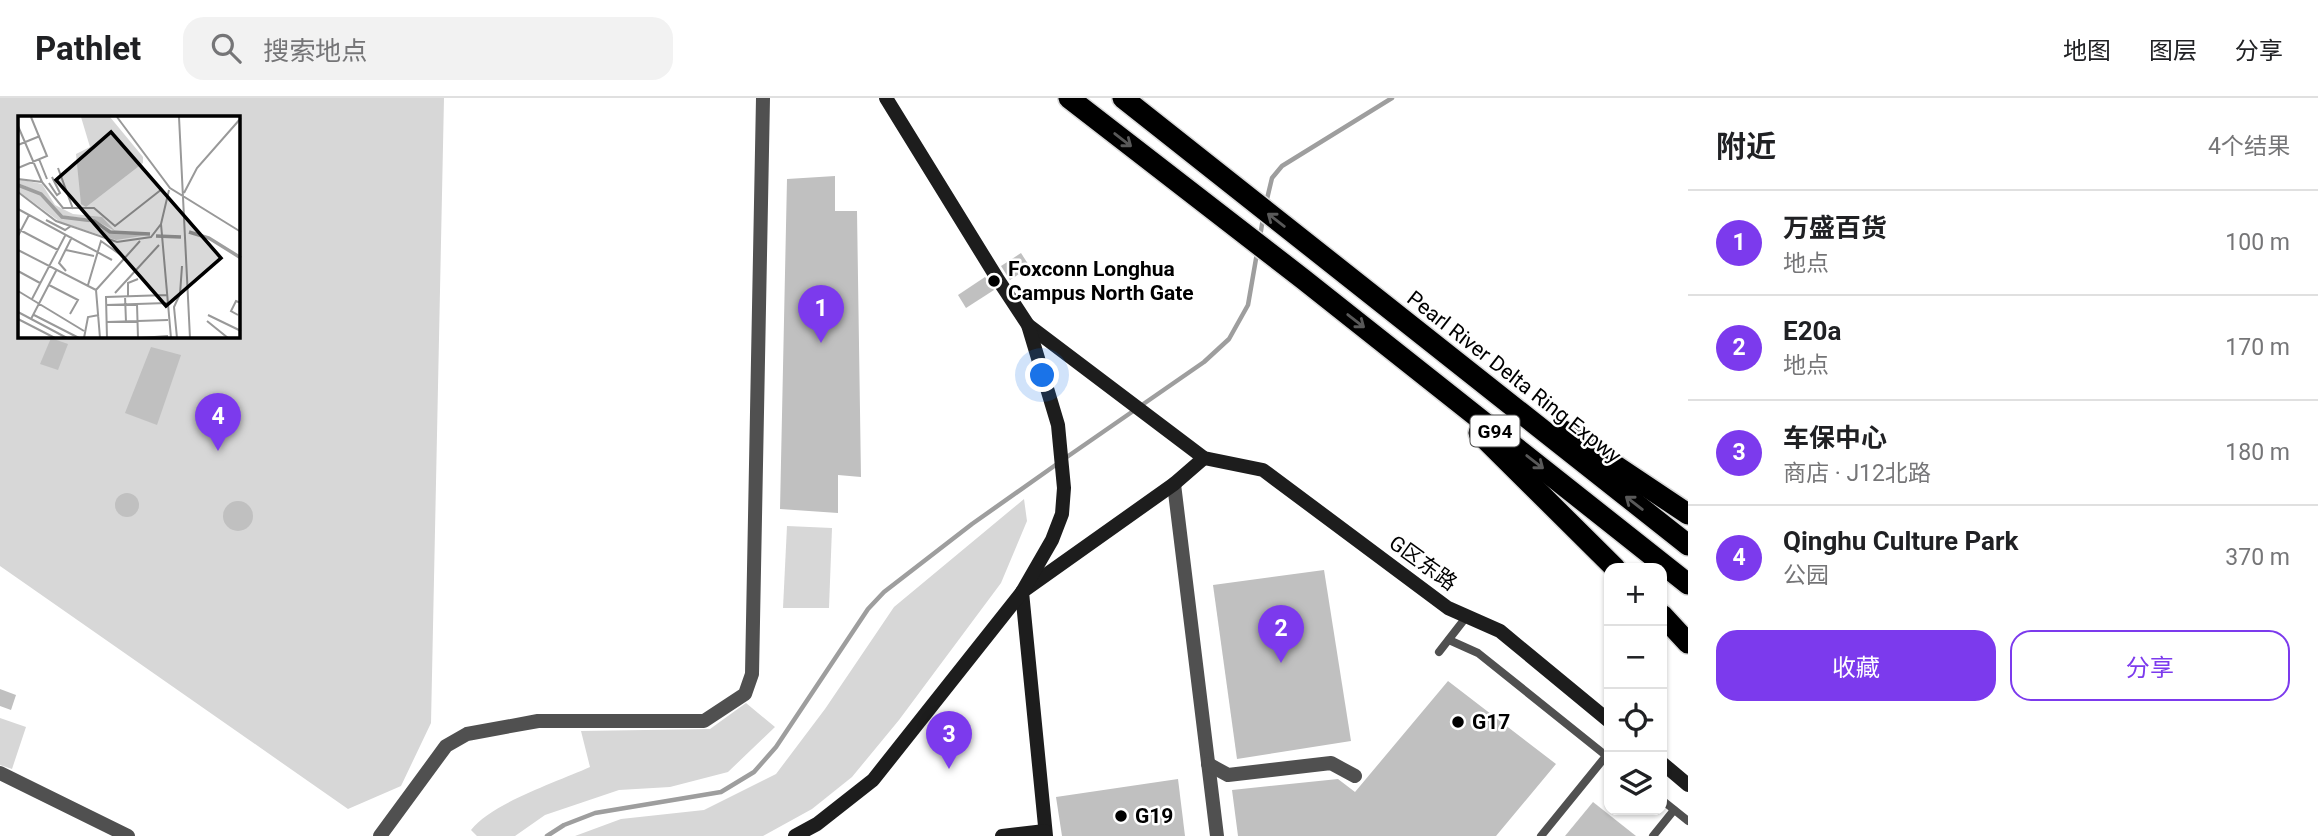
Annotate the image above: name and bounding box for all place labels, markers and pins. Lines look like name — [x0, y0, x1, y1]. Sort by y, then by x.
place label: Foxconn Longhua Campus North Gate — [1008, 257, 1194, 305]
marker: Foxconn Longhua Campus North Gate — [986, 273, 1002, 289]
pin: 1 — [798, 285, 844, 343]
pin: 4 — [195, 393, 241, 451]
pin: 2 — [1258, 605, 1304, 663]
place label: G17 — [1472, 710, 1510, 734]
pin: 3 — [926, 711, 972, 769]
marker: G17 — [1450, 714, 1466, 730]
place label: G19 — [1135, 804, 1173, 828]
marker: G19 — [1113, 808, 1129, 824]

